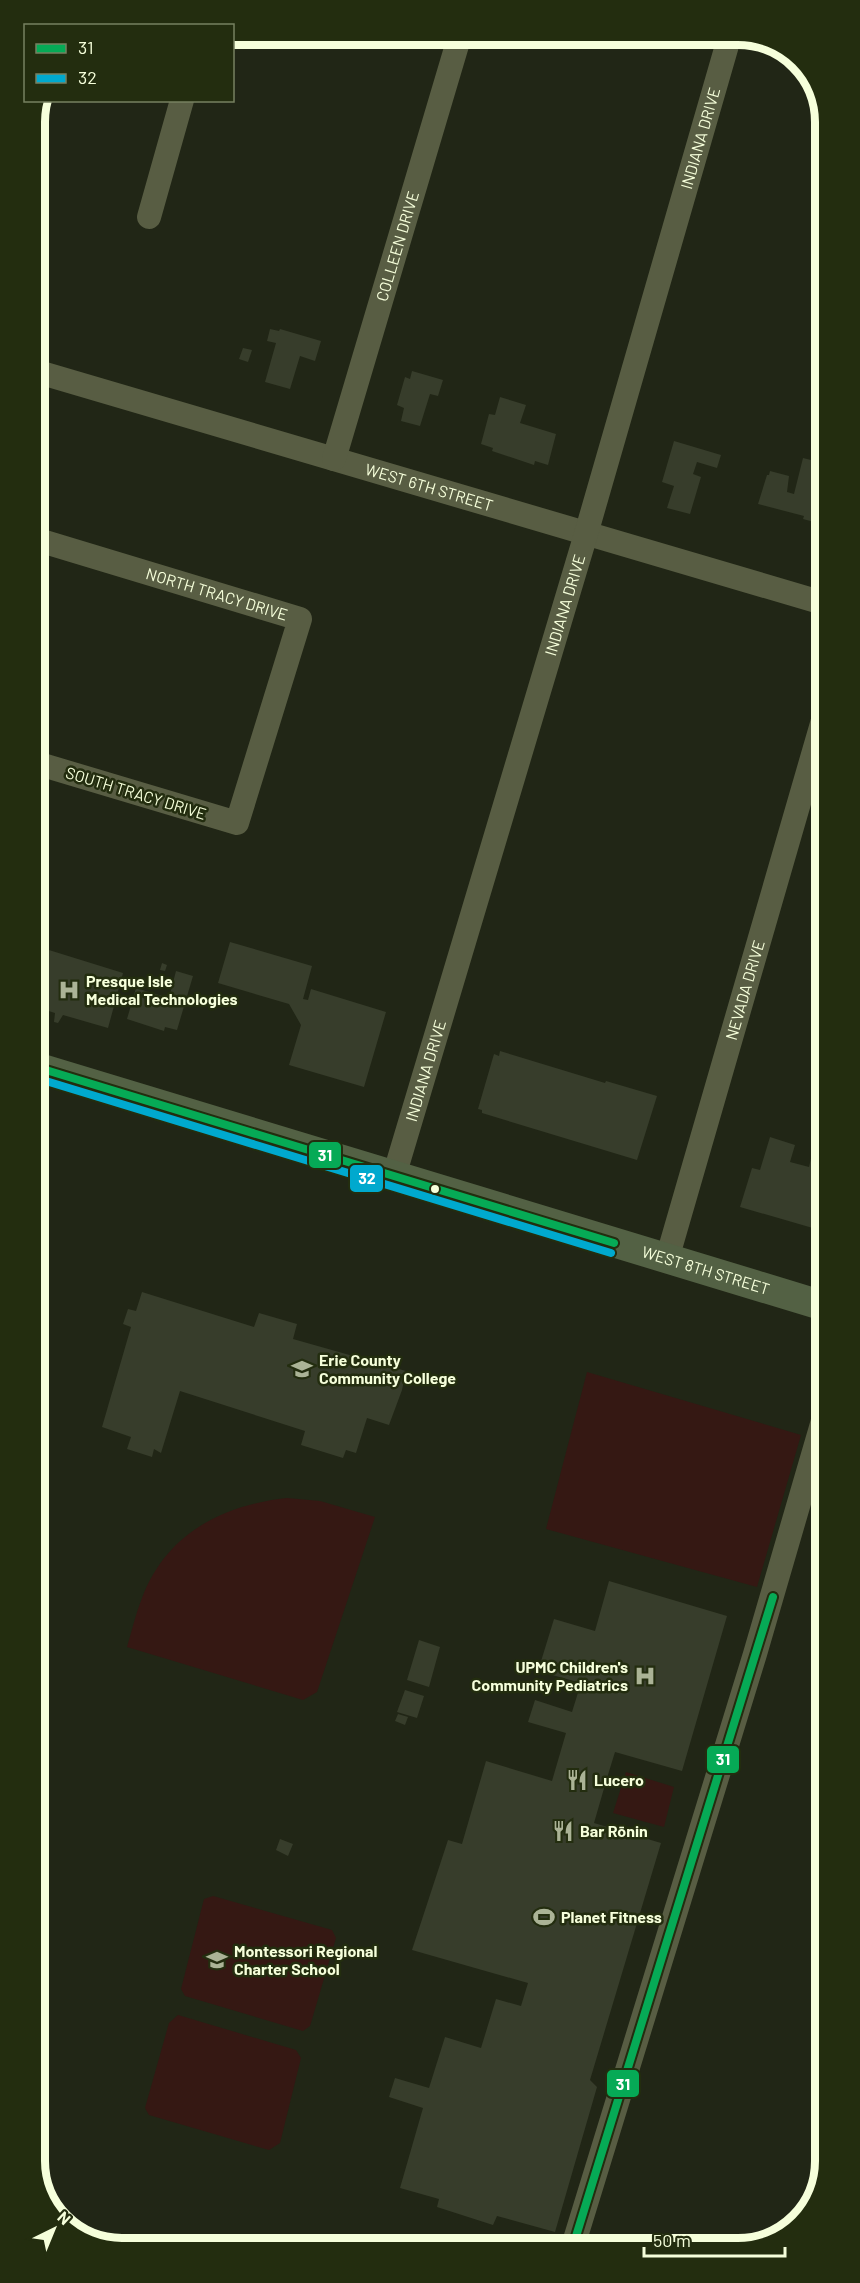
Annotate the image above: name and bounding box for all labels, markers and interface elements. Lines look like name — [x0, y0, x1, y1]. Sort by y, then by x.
legend — [24, 24, 234, 102]
text: 31 — [78, 36, 93, 58]
text: 32 — [78, 66, 97, 88]
street label: INDIANA DRIVE — [676, 85, 723, 191]
street label: COLLEEN DRIVE — [371, 189, 422, 303]
street label: WEST 6TH STREET — [363, 459, 496, 514]
street label: INDIANA DRIVE — [540, 552, 588, 658]
street label: NORTH TRACY DRIVE — [144, 563, 290, 624]
street label: SOUTH TRACY DRIVE — [64, 762, 209, 823]
street label: NEVADA DRIVE — [721, 938, 768, 1042]
place label: Presque Isle Medical Technologies — [86, 971, 238, 1008]
hospital icon: Presque Isle Medical Technologies — [57, 978, 81, 1002]
street label: INDIANA DRIVE — [401, 1017, 449, 1123]
line badge: 31 — [308, 1141, 342, 1169]
text: 31 — [318, 1145, 332, 1164]
line badge: 32 — [349, 1164, 384, 1193]
text: 32 — [358, 1168, 376, 1187]
unlabelled marker — [429, 1183, 441, 1195]
street label: WEST 8TH STREET — [640, 1241, 772, 1298]
place label: Erie County Community College — [319, 1350, 456, 1387]
school or university icon: Erie County Community College — [290, 1357, 314, 1381]
place label: UPMC Children's Community Pediatrics — [472, 1657, 628, 1694]
hospital icon: UPMC Children's Community Pediatrics — [633, 1664, 657, 1688]
line badge: 31 — [706, 1745, 740, 1774]
text: 31 — [716, 1749, 730, 1768]
restaurant icon: Lucero — [565, 1768, 589, 1792]
place label: Lucero — [594, 1770, 644, 1789]
restaurant icon: Bar Rōnin — [551, 1819, 575, 1843]
place label: Bar Rōnin — [580, 1821, 648, 1840]
sports icon: Planet Fitness — [532, 1905, 556, 1929]
place label: Planet Fitness — [561, 1907, 662, 1926]
place label: Montessori Regional Charter School — [234, 1941, 378, 1978]
school or university icon: Montessori Regional Charter School — [205, 1948, 229, 1972]
line badge: 31 — [606, 2069, 640, 2098]
text: 31 — [616, 2074, 630, 2093]
north arrow — [24, 2199, 84, 2259]
text: N — [54, 2207, 75, 2228]
scale bar — [644, 2220, 785, 2258]
text: 50 m — [653, 2229, 691, 2251]

